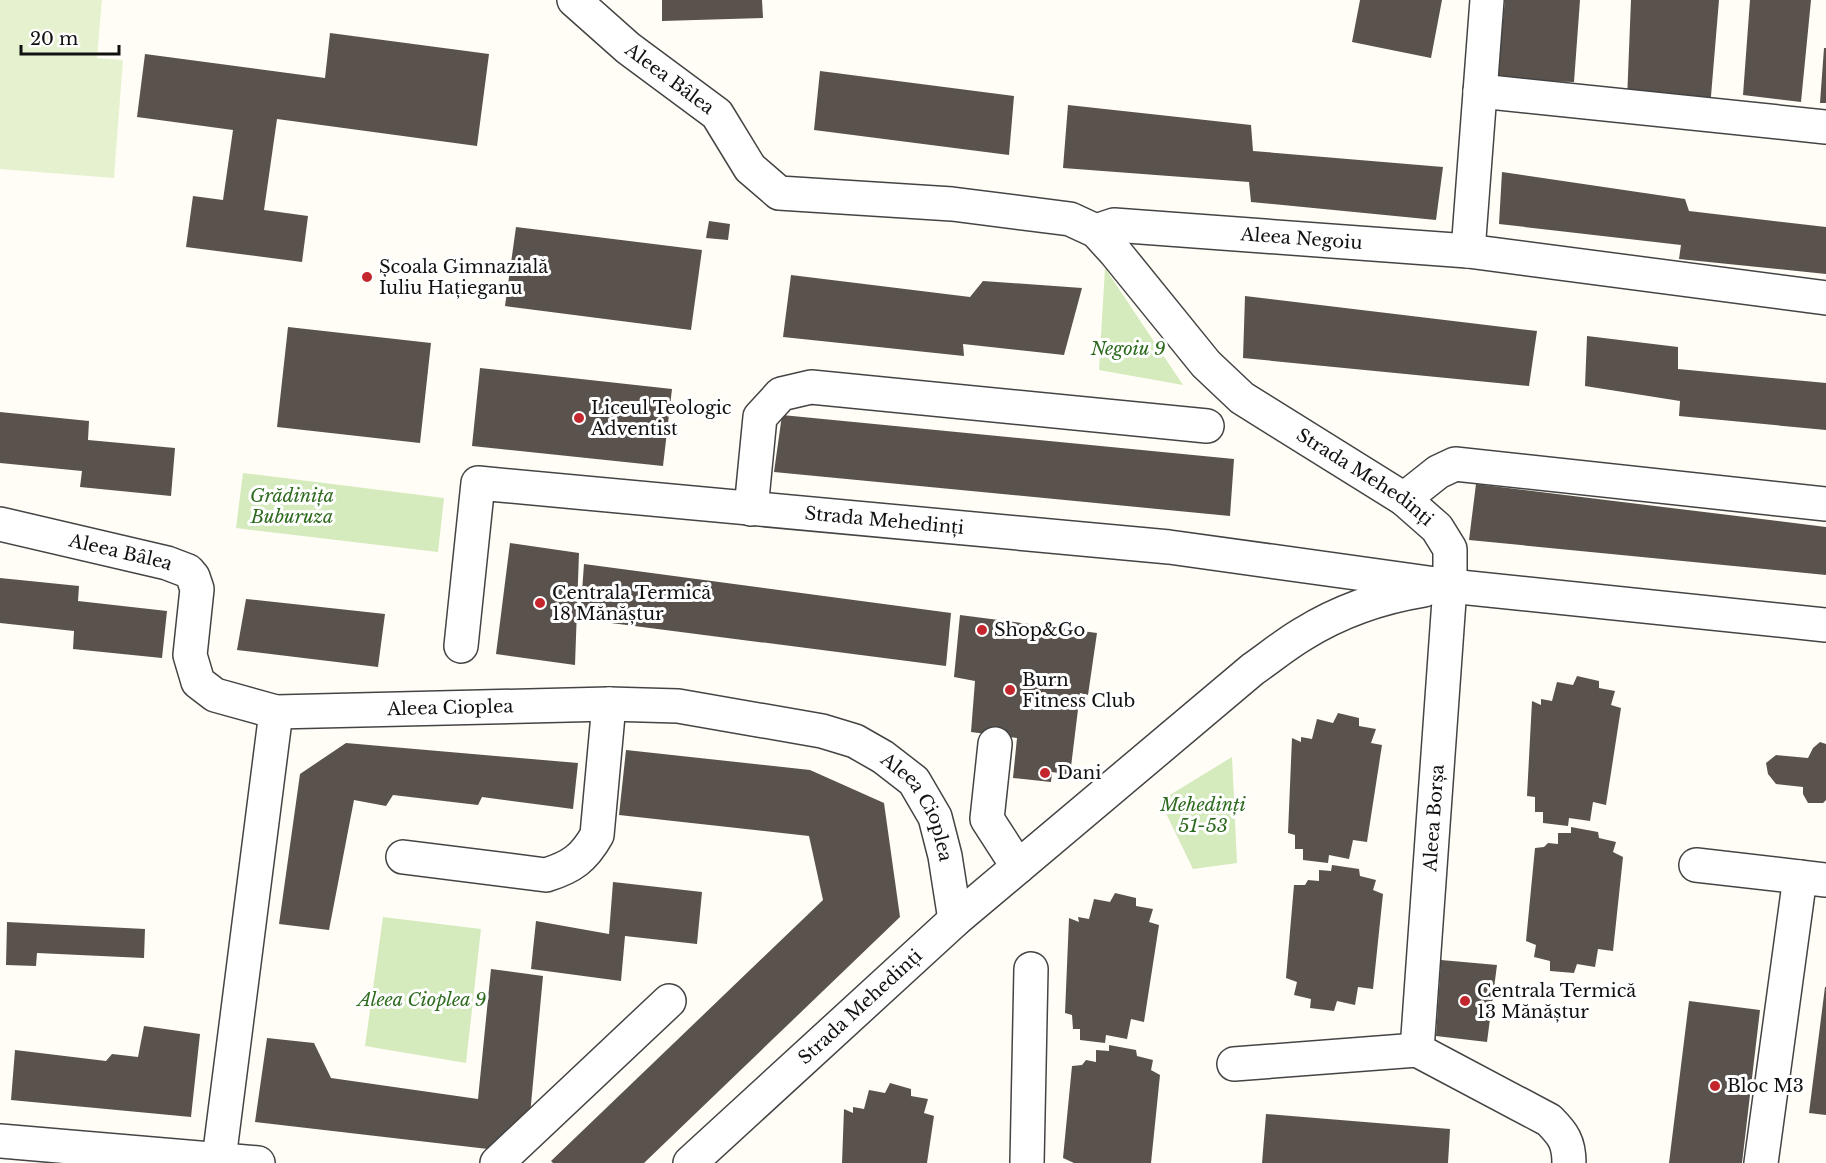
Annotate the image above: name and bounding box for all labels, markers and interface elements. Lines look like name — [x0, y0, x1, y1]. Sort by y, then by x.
scale bar — [21, 18, 118, 56]
text: 20 m — [30, 28, 78, 50]
street label: Aleea Bâlea — [620, 38, 718, 119]
street label: Aleea Negoiu — [1239, 223, 1363, 254]
place label: Școala Gimnazială Iuliu Hațieganu — [379, 256, 548, 299]
marker: Școala Gimnazială Iuliu Hațieganu — [360, 270, 374, 284]
park label: Negoiu 9 — [1090, 338, 1165, 360]
place label: Liceul Teologic Adventist — [590, 397, 732, 440]
marker: Liceul Teologic Adventist — [572, 411, 586, 425]
street label: Strada Mehedinți — [1292, 424, 1438, 531]
park label: Grădinița Buburuza — [250, 485, 334, 528]
street label: Strada Mehedinți — [804, 502, 965, 539]
street label: Aleea Bâlea — [66, 529, 176, 575]
place label: Centrala Termică 18 Mănăștur — [552, 582, 711, 625]
marker: Centrala Termică 18 Mănăștur — [533, 596, 547, 610]
place label: Shop&Go — [994, 619, 1085, 641]
marker: Shop&Go — [975, 623, 989, 637]
place label: Burn Fitness Club — [1022, 669, 1135, 712]
marker: Burn Fitness Club — [1003, 683, 1017, 697]
street label: Aleea Cioplea — [386, 695, 514, 720]
street label: Aleea Cioplea — [876, 748, 957, 863]
place label: Dani — [1057, 762, 1101, 784]
street label: Aleea Borșa — [1419, 764, 1449, 873]
marker: Dani — [1038, 766, 1052, 780]
park label: Mehedinți 51-53 — [1159, 794, 1246, 837]
street label: Strada Mehedinți — [794, 945, 927, 1069]
place label: Centrala Termică 13 Mănăștur — [1477, 980, 1636, 1023]
park label: Aleea Cioplea 9 — [356, 989, 486, 1011]
marker: Centrala Termică 13 Mănăștur — [1458, 994, 1472, 1008]
place label: Bloc M3 — [1727, 1075, 1804, 1097]
marker: Bloc M3 — [1708, 1079, 1722, 1093]

